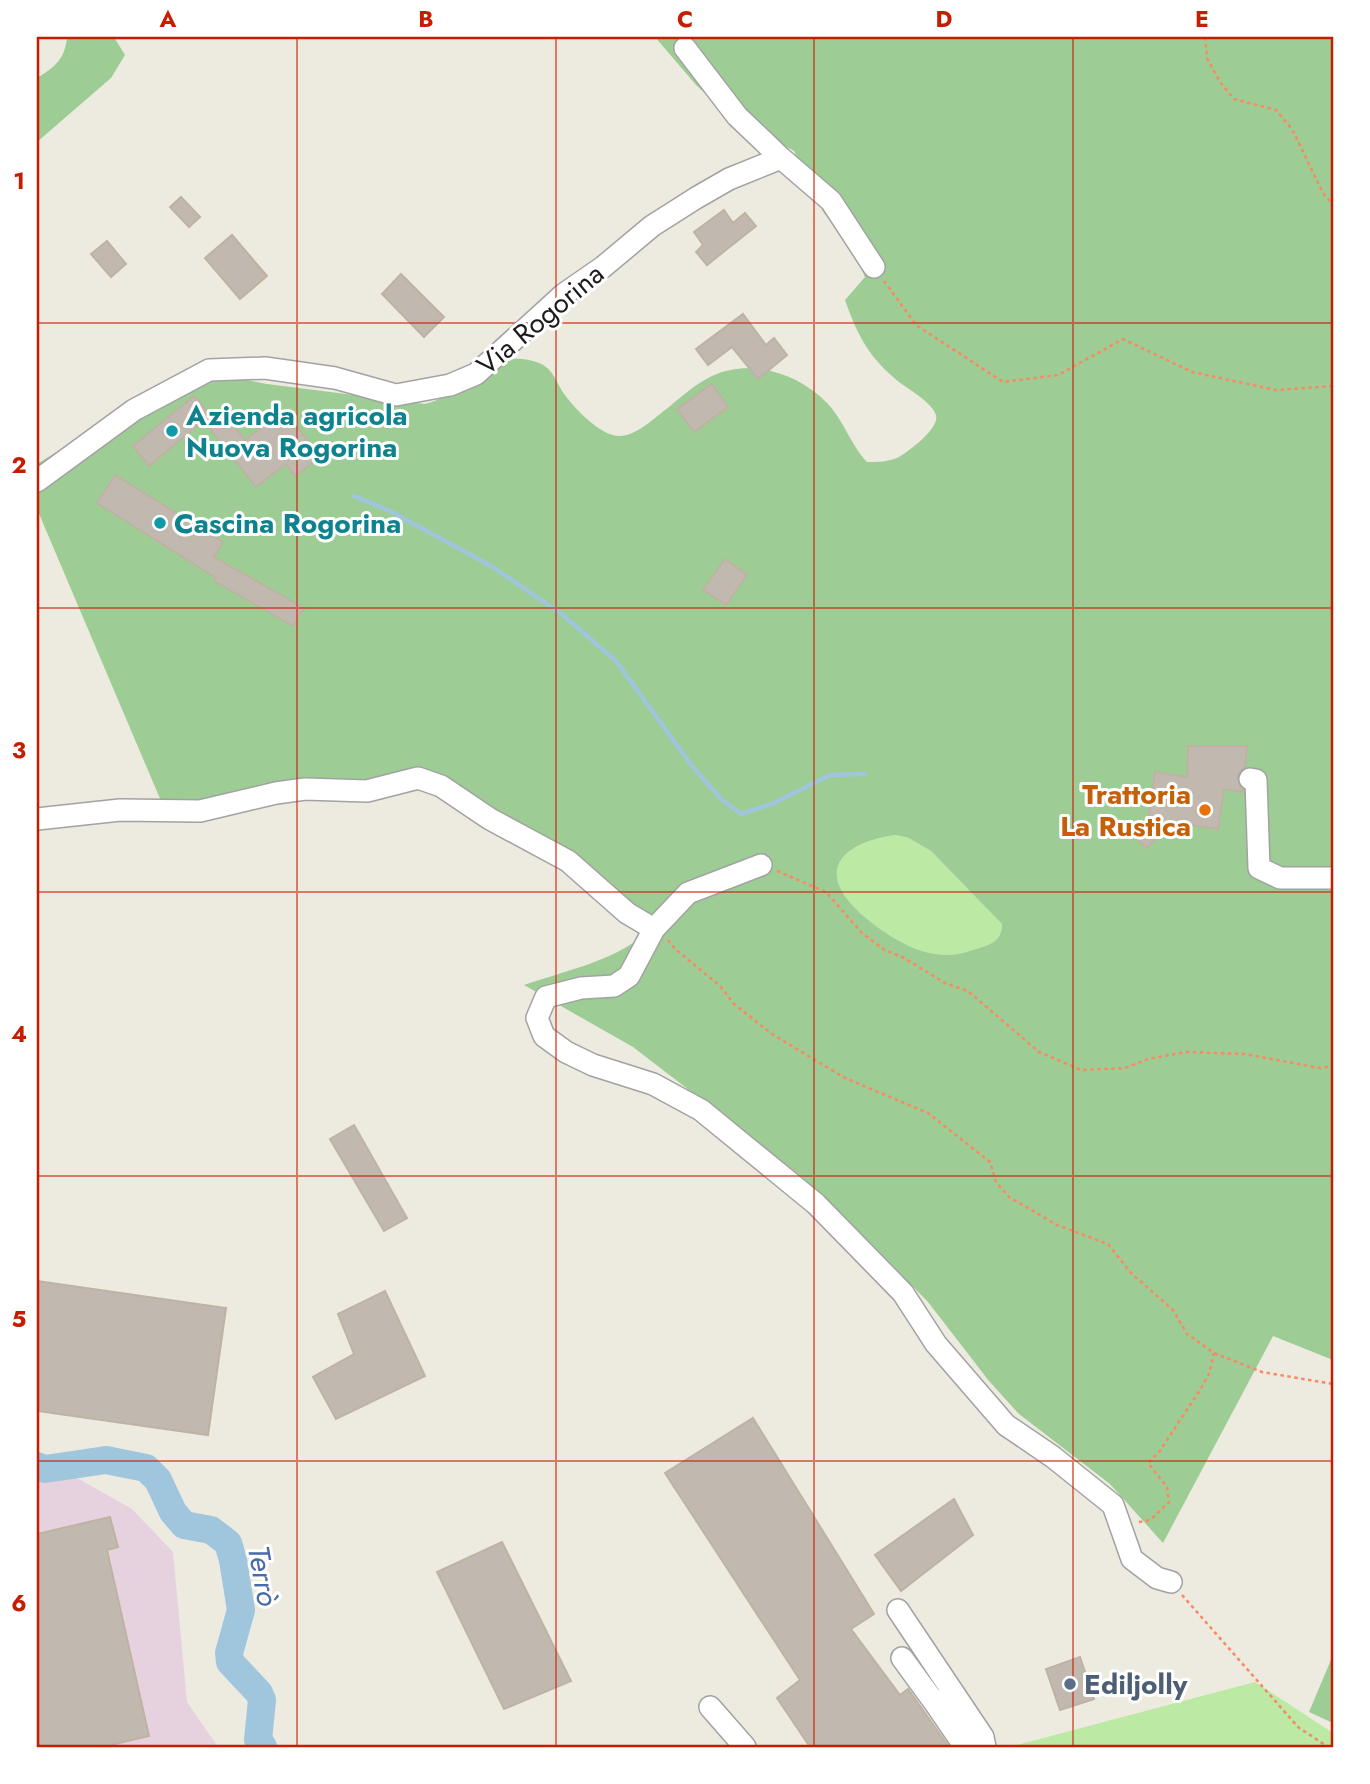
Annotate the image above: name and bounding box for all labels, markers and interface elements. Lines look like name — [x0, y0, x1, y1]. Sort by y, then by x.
text: A — [159, 2, 177, 36]
text: B — [418, 2, 434, 36]
text: C — [677, 2, 693, 36]
text: D — [936, 2, 953, 36]
text: E — [1195, 2, 1209, 36]
text: 1 — [13, 164, 25, 198]
street label: Via Rogorina — [468, 254, 613, 385]
place label: Azienda agricola Nuova Rogorina — [185, 395, 408, 468]
marker: Azienda agricola Nuova Rogorina — [164, 423, 180, 439]
text: 2 — [11, 448, 27, 482]
place label: Cascina Rogorina — [174, 503, 401, 544]
marker: Cascina Rogorina — [152, 515, 168, 531]
text: 3 — [12, 733, 26, 767]
place label: Trattoria La Rustica — [1060, 774, 1191, 847]
marker: Trattoria La Rustica — [1197, 802, 1213, 818]
text: 4 — [11, 1017, 27, 1051]
text: 5 — [12, 1302, 26, 1336]
water label: Terrò — [237, 1542, 290, 1610]
text: 6 — [11, 1586, 27, 1620]
place label: Ediljolly — [1084, 1664, 1188, 1705]
marker: Ediljolly — [1062, 1676, 1078, 1692]

